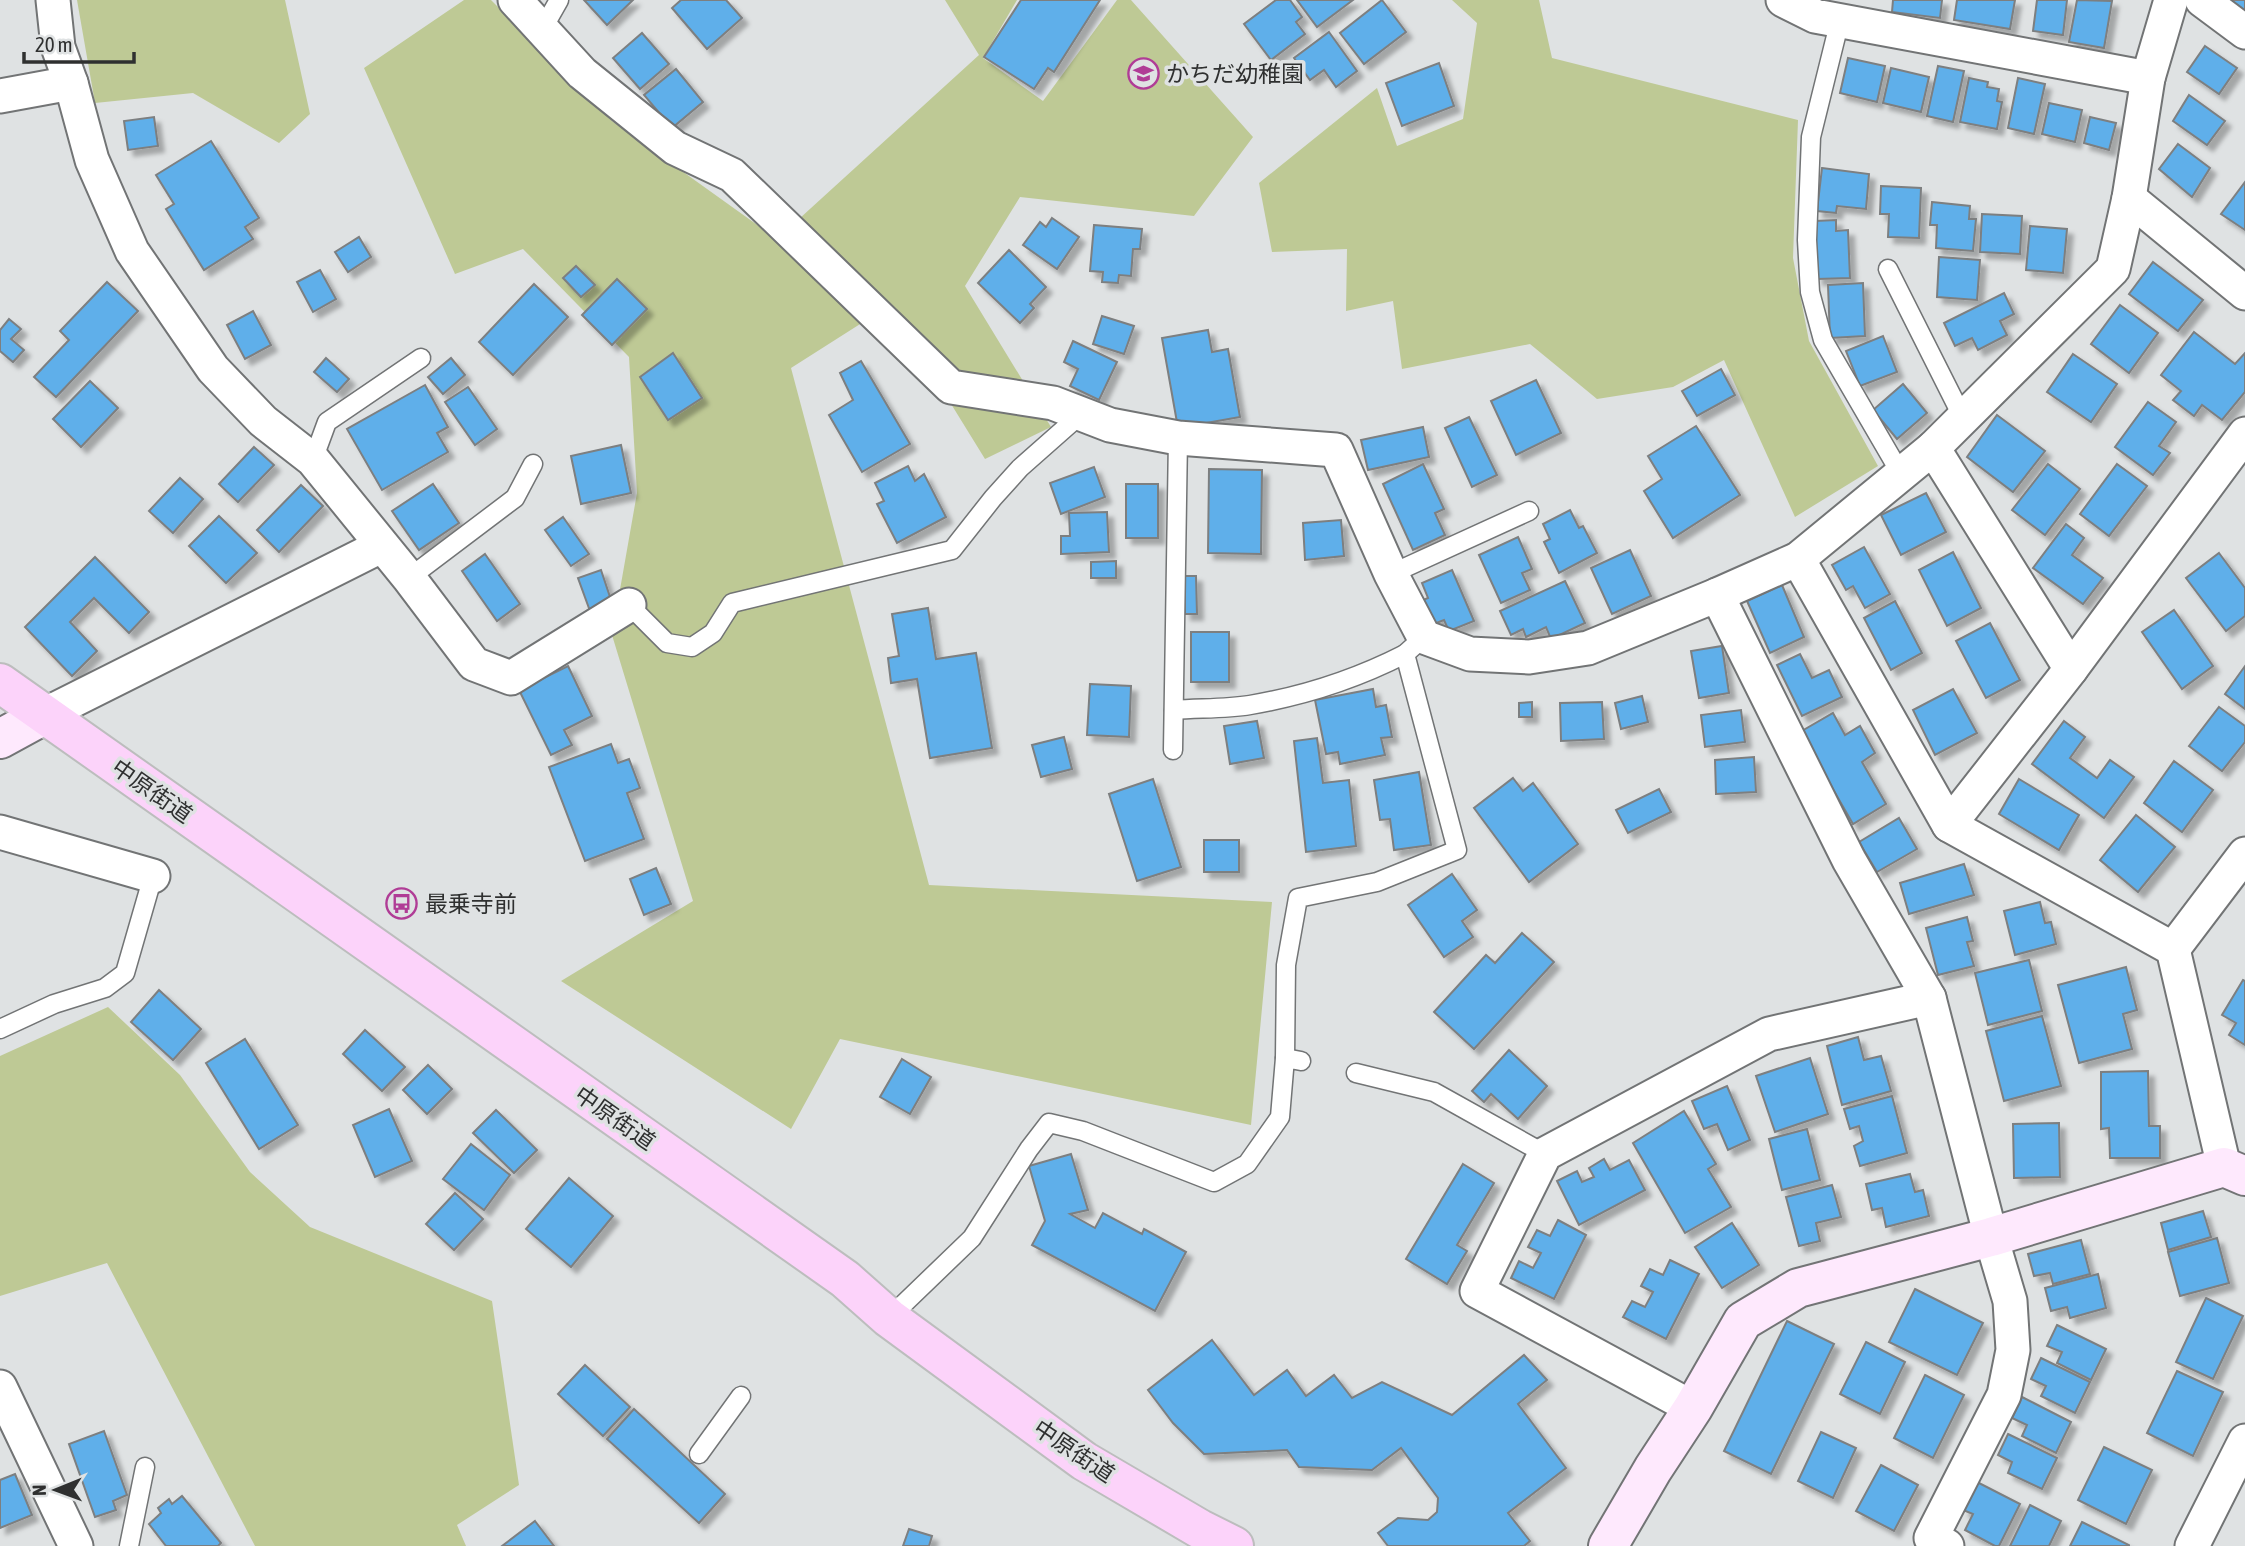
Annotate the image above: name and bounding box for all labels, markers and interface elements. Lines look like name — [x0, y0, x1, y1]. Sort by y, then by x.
scale bar — [24, 21, 135, 65]
text: 20 m — [35, 32, 73, 56]
school or university icon: かちだ幼稚園 — [1126, 57, 1160, 91]
place label: かちだ幼稚園 — [1166, 61, 1304, 87]
street label: 中原街道 — [107, 754, 197, 828]
bus stop icon: 最乗寺前 — [385, 887, 419, 921]
place label: 最乗寺前 — [425, 891, 517, 917]
street label: 中原街道 — [570, 1081, 660, 1155]
street label: 中原街道 — [1029, 1414, 1119, 1488]
north arrow — [21, 1455, 91, 1525]
text: N — [28, 1484, 50, 1496]

